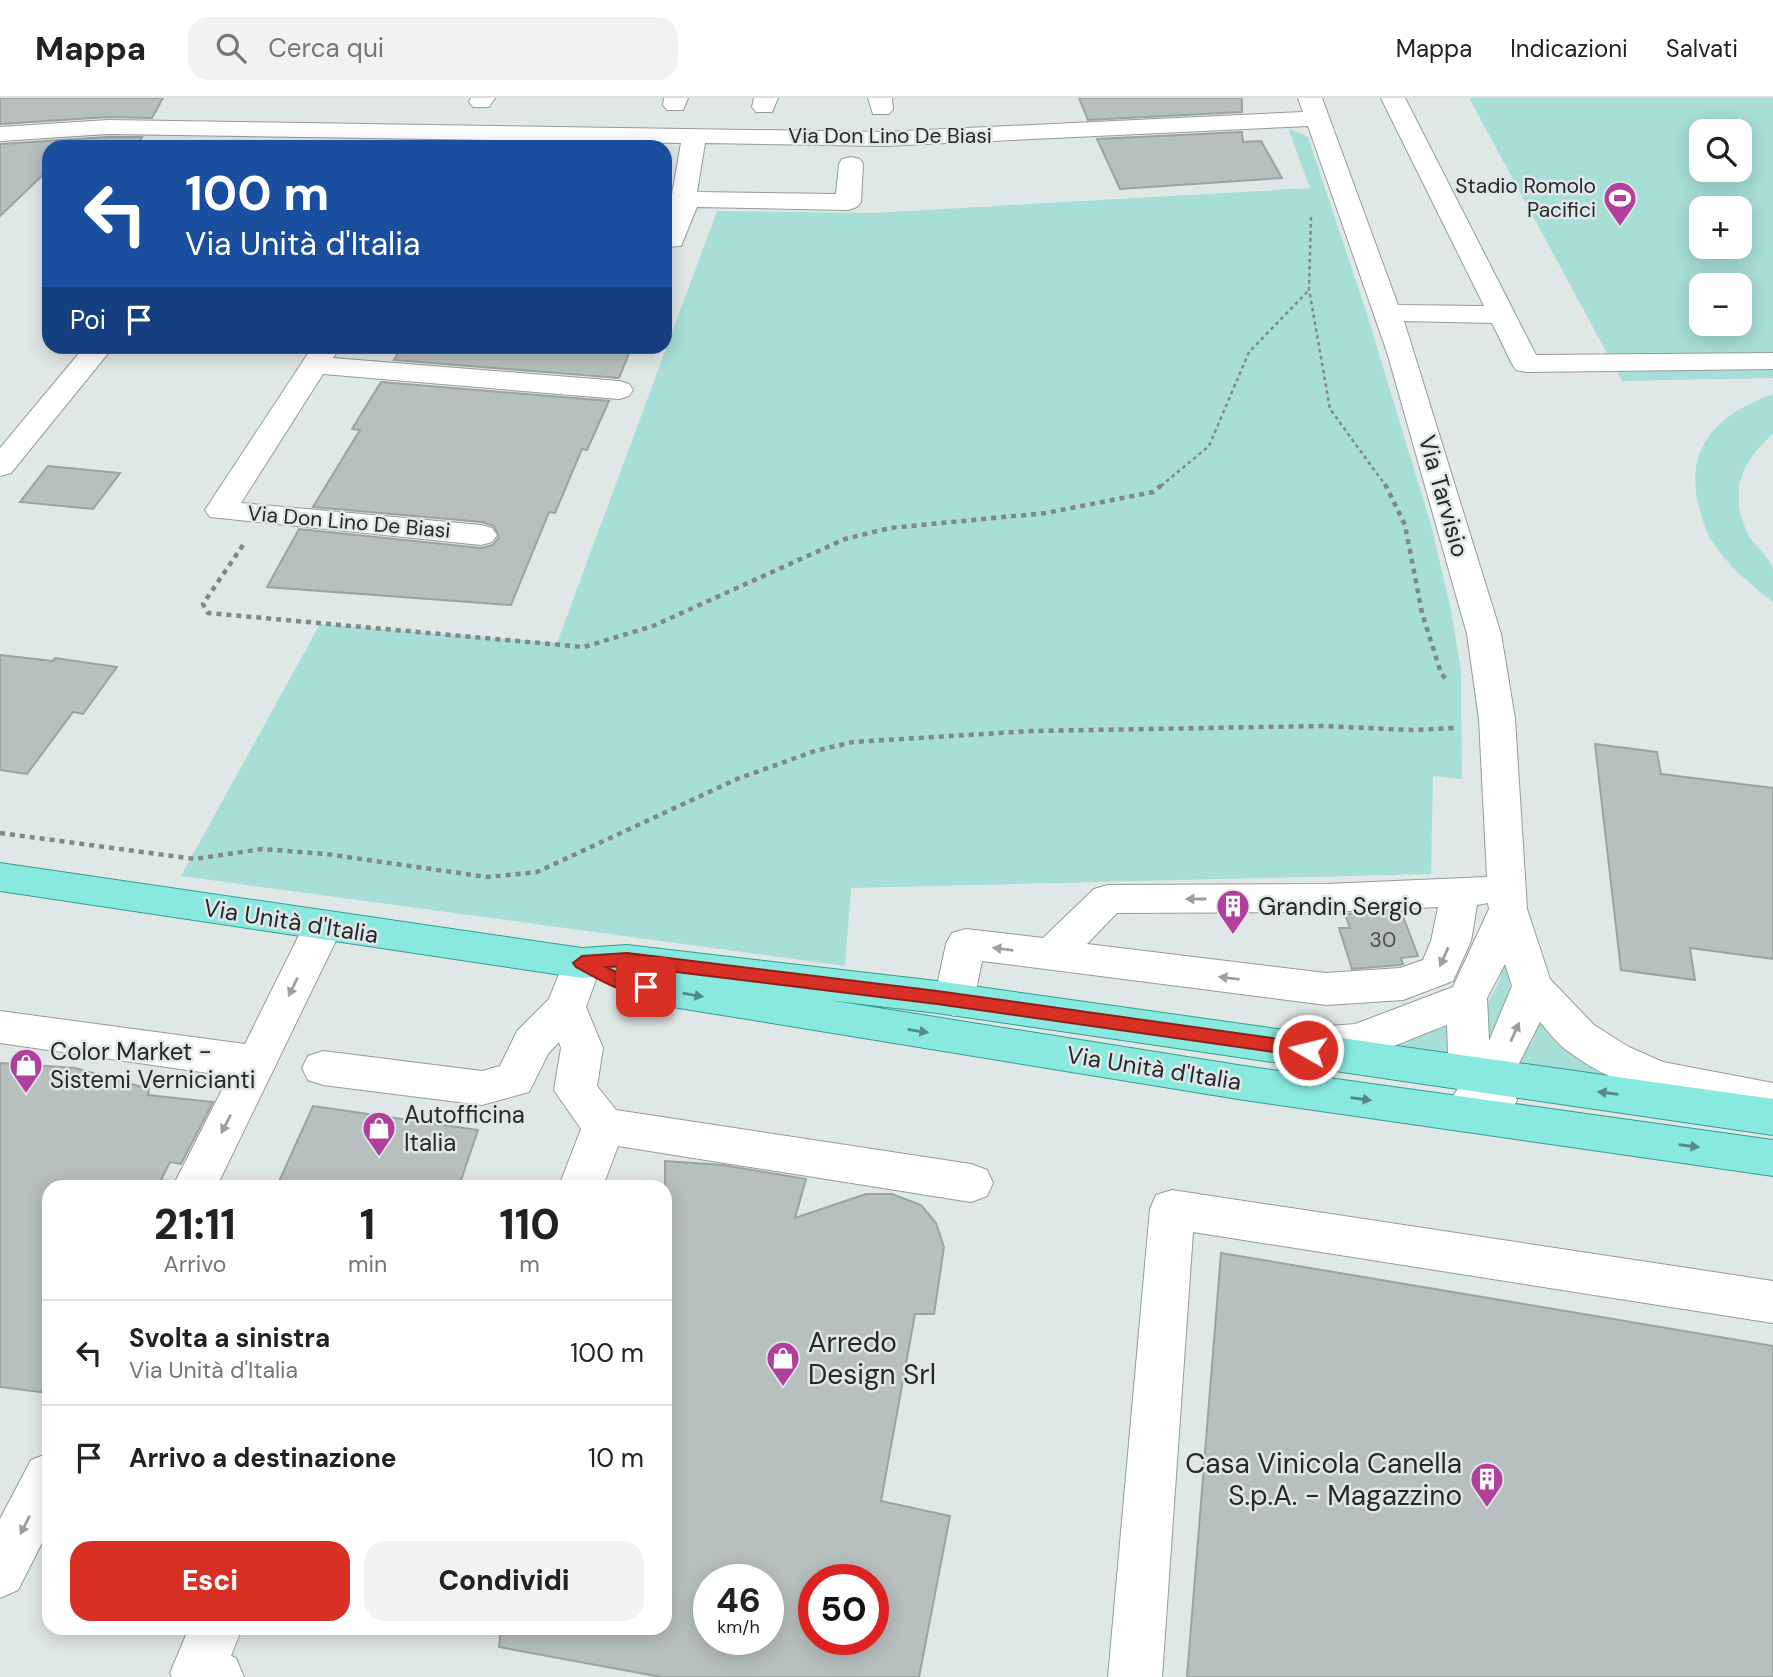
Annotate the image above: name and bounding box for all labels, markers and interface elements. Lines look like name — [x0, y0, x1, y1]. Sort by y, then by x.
search box — [188, 17, 678, 80]
text: Mappa — [35, 27, 146, 70]
icon: search — [212, 29, 250, 67]
text: Cerca qui — [268, 31, 384, 65]
text: Mappa — [1396, 33, 1472, 64]
text: Indicazioni — [1510, 33, 1628, 64]
text: Salvati — [1666, 33, 1738, 64]
map controls — [1689, 119, 1752, 336]
button: search — [1689, 119, 1752, 182]
street label: Via Don Lino De Biasi — [788, 122, 992, 150]
text: 100 m — [185, 161, 329, 225]
icon: left — [70, 168, 161, 259]
place label: Stadio Romolo Pacifici — [1455, 172, 1596, 224]
sports icon: Stadio Romolo Pacifici — [1601, 179, 1639, 228]
button: + — [1689, 196, 1752, 259]
text: Via Unità d'Italia — [185, 223, 420, 265]
button: − — [1689, 273, 1752, 336]
icon: arrive — [120, 301, 158, 339]
text: Poi — [70, 303, 106, 337]
street label: Via Tarvisio — [1412, 431, 1476, 561]
street label: Via Don Lino De Biasi — [246, 499, 452, 545]
building icon: Grandin Sergio — [1214, 887, 1252, 936]
place label: Grandin Sergio — [1258, 891, 1422, 922]
street label: Via Unità d'Italia — [201, 892, 381, 950]
one-way arrow — [1185, 893, 1207, 905]
house number: 30 — [1370, 926, 1396, 954]
one-way arrow — [992, 943, 1014, 954]
one-way arrow — [1438, 947, 1450, 967]
pin — [616, 957, 676, 1017]
icon: arrive — [627, 968, 665, 1006]
one-way arrow — [1218, 973, 1240, 984]
one-way arrow — [288, 977, 299, 997]
one-way arrow — [682, 990, 704, 1001]
position arrow — [1271, 1013, 1345, 1087]
one-way arrow — [1509, 1022, 1521, 1042]
one-way arrow — [907, 1026, 929, 1037]
place label: Color Market - Sistemi Vernicianti — [50, 1036, 255, 1095]
street label: Via Unità d'Italia — [1064, 1039, 1244, 1097]
shop icon: Color Market - Sistemi Vernicianti — [7, 1046, 45, 1095]
one-way arrow — [1597, 1087, 1619, 1098]
one-way arrow — [1350, 1094, 1372, 1105]
place label: Autofficina Italia — [404, 1099, 525, 1158]
shop icon: Autofficina Italia — [360, 1109, 398, 1158]
one-way arrow — [221, 1114, 232, 1134]
one-way arrow — [1678, 1141, 1700, 1152]
text: 21:11 — [154, 1197, 236, 1252]
text: 1 — [360, 1197, 375, 1252]
text: 110 — [499, 1197, 560, 1252]
text: Arrivo — [163, 1249, 226, 1279]
text: min — [348, 1249, 387, 1279]
text: m — [519, 1249, 540, 1279]
text: Svolta a sinistra — [129, 1321, 330, 1355]
place label: Arredo Design Srl — [808, 1324, 936, 1393]
icon: left — [70, 1334, 108, 1372]
text: 100 m — [570, 1336, 644, 1370]
shop icon: Arredo Design Srl — [764, 1339, 802, 1388]
text: Via Unità d'Italia — [129, 1355, 298, 1385]
icon: arrive — [70, 1439, 108, 1477]
text: Arrivo a destinazione — [129, 1441, 396, 1475]
text: 10 m — [588, 1441, 644, 1475]
place label: Casa Vinicola Canella S.p.A. - Magazzino — [1185, 1445, 1462, 1514]
building icon: Casa Vinicola Canella S.p.A. - Magazzino — [1468, 1460, 1506, 1509]
one-way arrow — [19, 1515, 30, 1535]
button: Esci — [70, 1541, 350, 1621]
button: Condividi — [364, 1541, 644, 1621]
speed limit sign: 50 — [798, 1564, 889, 1655]
text: 46 — [716, 1577, 761, 1623]
text: km/h — [717, 1615, 760, 1639]

